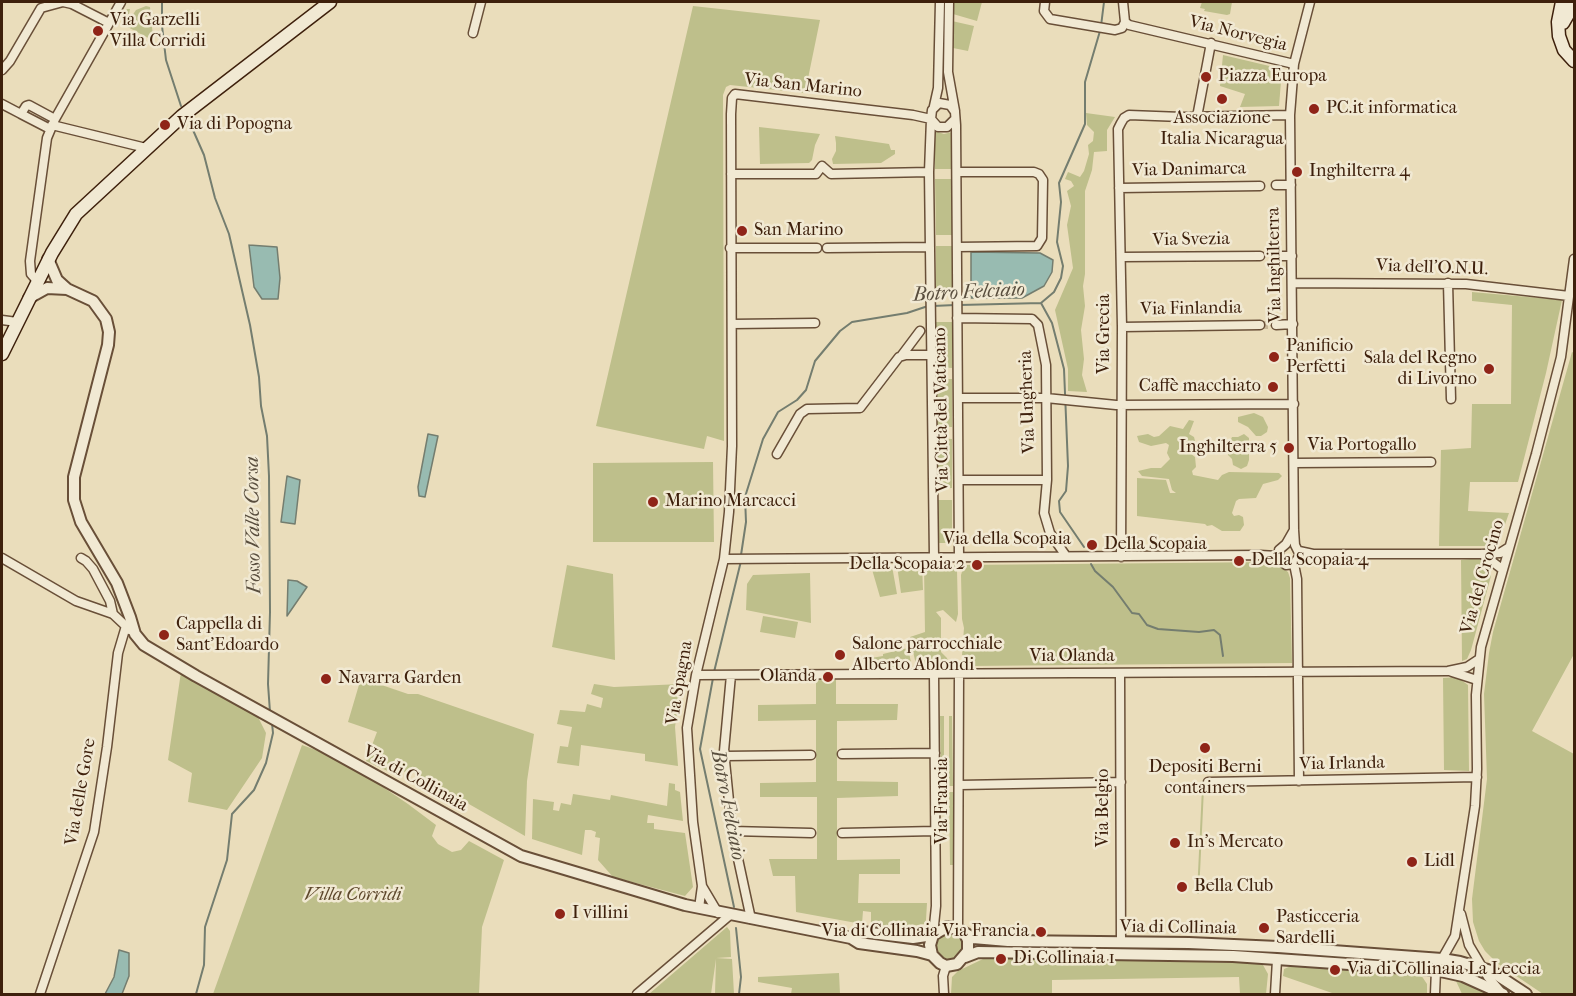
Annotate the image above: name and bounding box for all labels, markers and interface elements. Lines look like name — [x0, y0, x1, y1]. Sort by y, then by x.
place label: Via Garzelli Villa Corridi — [110, 10, 206, 52]
street label: Via Norvegia — [1187, 11, 1289, 57]
marker: Via Garzelli Villa Corridi — [91, 24, 105, 38]
place label: Piazza Europa — [1218, 66, 1327, 88]
street label: Via San Marino — [743, 69, 863, 103]
marker: Piazza Europa — [1199, 70, 1213, 84]
marker: Associazione Italia Nicaragua — [1215, 92, 1229, 106]
place label: PC.it informatica — [1326, 98, 1457, 120]
marker: PC.it informatica — [1307, 102, 1321, 116]
place label: Associazione Italia Nicaragua — [1160, 108, 1284, 150]
place label: Via di Popogna — [177, 114, 292, 136]
marker: Via di Popogna — [158, 118, 172, 132]
street label: Via Danimarca — [1132, 158, 1246, 182]
place label: Inghilterra 4 — [1309, 161, 1410, 183]
marker: Inghilterra 4 — [1290, 165, 1304, 179]
street label: Via Inghilterra — [1263, 207, 1287, 323]
place label: San Marino — [754, 220, 843, 242]
marker: San Marino — [735, 224, 749, 238]
street label: Via Svezia — [1152, 229, 1230, 251]
street label: Via dell'O.N.U. — [1375, 255, 1489, 281]
water label: Botro Felciaio — [912, 278, 1026, 308]
street label: Via Grecia — [1094, 294, 1116, 374]
street label: Via Finlandia — [1140, 297, 1242, 321]
street label: Via Città del Vaticano — [930, 327, 954, 493]
place label: Panificio Perfetti — [1286, 336, 1353, 378]
place label: Sala del Regno di Livorno — [1364, 348, 1477, 391]
street label: Via Ungheria — [1015, 350, 1041, 454]
marker: Panificio Perfetti — [1267, 350, 1281, 364]
marker: Sala del Regno di Livorno — [1482, 362, 1496, 376]
place label: Caffè macchiato — [1139, 376, 1261, 398]
marker: Caffè macchiato — [1266, 380, 1280, 394]
street label: Via Portogallo — [1308, 435, 1416, 457]
place label: Inghilterra 5 — [1179, 437, 1277, 459]
marker: Inghilterra 5 — [1282, 441, 1296, 455]
water label: Fosso Valle Corsa — [241, 456, 267, 594]
place label: Marino Marcacci — [665, 491, 796, 513]
marker: Marino Marcacci — [646, 495, 660, 509]
street label: Via del Crocino — [1456, 517, 1510, 637]
street label: Via della Scopaia — [943, 529, 1071, 551]
place label: Della Scopaia — [1104, 534, 1207, 556]
marker: Della Scopaia — [1085, 538, 1099, 552]
place label: Della Scopaia 4 — [1251, 550, 1368, 572]
place label: Della Scopaia 2 — [849, 554, 965, 576]
marker: Della Scopaia 4 — [1232, 554, 1246, 568]
marker: Della Scopaia 2 — [970, 558, 984, 572]
place label: Cappella di Sant'Edoardo — [176, 614, 279, 656]
marker: Cappella di Sant'Edoardo — [157, 628, 171, 642]
place label: Salone parrocchiale Alberto Ablondi — [852, 634, 1002, 676]
street label: Via Spagna — [662, 639, 698, 727]
street label: Via Olanda — [1029, 646, 1115, 668]
marker: Salone parrocchiale Alberto Ablondi — [833, 648, 847, 662]
place label: Olanda — [760, 666, 816, 688]
place label: Navarra Garden — [338, 668, 462, 690]
marker: Olanda — [821, 670, 835, 684]
marker: Navarra Garden — [319, 672, 333, 686]
street label: Via delle Gore — [61, 737, 101, 847]
street label: Via di Collinaia — [359, 741, 471, 817]
marker: Depositi Berni containers — [1198, 741, 1212, 755]
water label: Botro Felciaio — [705, 748, 749, 862]
street label: Via Irlanda — [1299, 752, 1385, 776]
place label: Depositi Berni containers — [1148, 757, 1262, 800]
street label: Via Francia — [932, 758, 954, 844]
street label: Via Belgio — [1093, 769, 1115, 847]
place label: In's Mercato — [1187, 832, 1283, 854]
marker: In's Mercato — [1168, 836, 1182, 850]
place label: Lidl — [1424, 851, 1455, 873]
marker: Lidl — [1405, 855, 1419, 869]
place label: Bella Club — [1194, 876, 1273, 898]
marker: Bella Club — [1175, 880, 1189, 894]
park label: Villa Corridi — [305, 885, 401, 907]
place label: I villini — [572, 903, 628, 925]
marker: I villini — [553, 907, 567, 921]
place label: Pasticceria Sardelli — [1276, 907, 1359, 950]
street label: Via di Collinaia — [1119, 916, 1237, 940]
place label: Via di Collinaia Via Francia — [821, 921, 1029, 943]
marker: Pasticceria Sardelli — [1257, 921, 1271, 935]
marker: Via di Collinaia Via Francia — [1034, 925, 1048, 939]
place label: Di Collinaia 1 — [1013, 948, 1115, 970]
marker: Di Collinaia 1 — [994, 952, 1008, 966]
place label: Via di Collinaia La Leccia — [1347, 959, 1540, 981]
marker: Via di Collinaia La Leccia — [1328, 963, 1342, 977]

